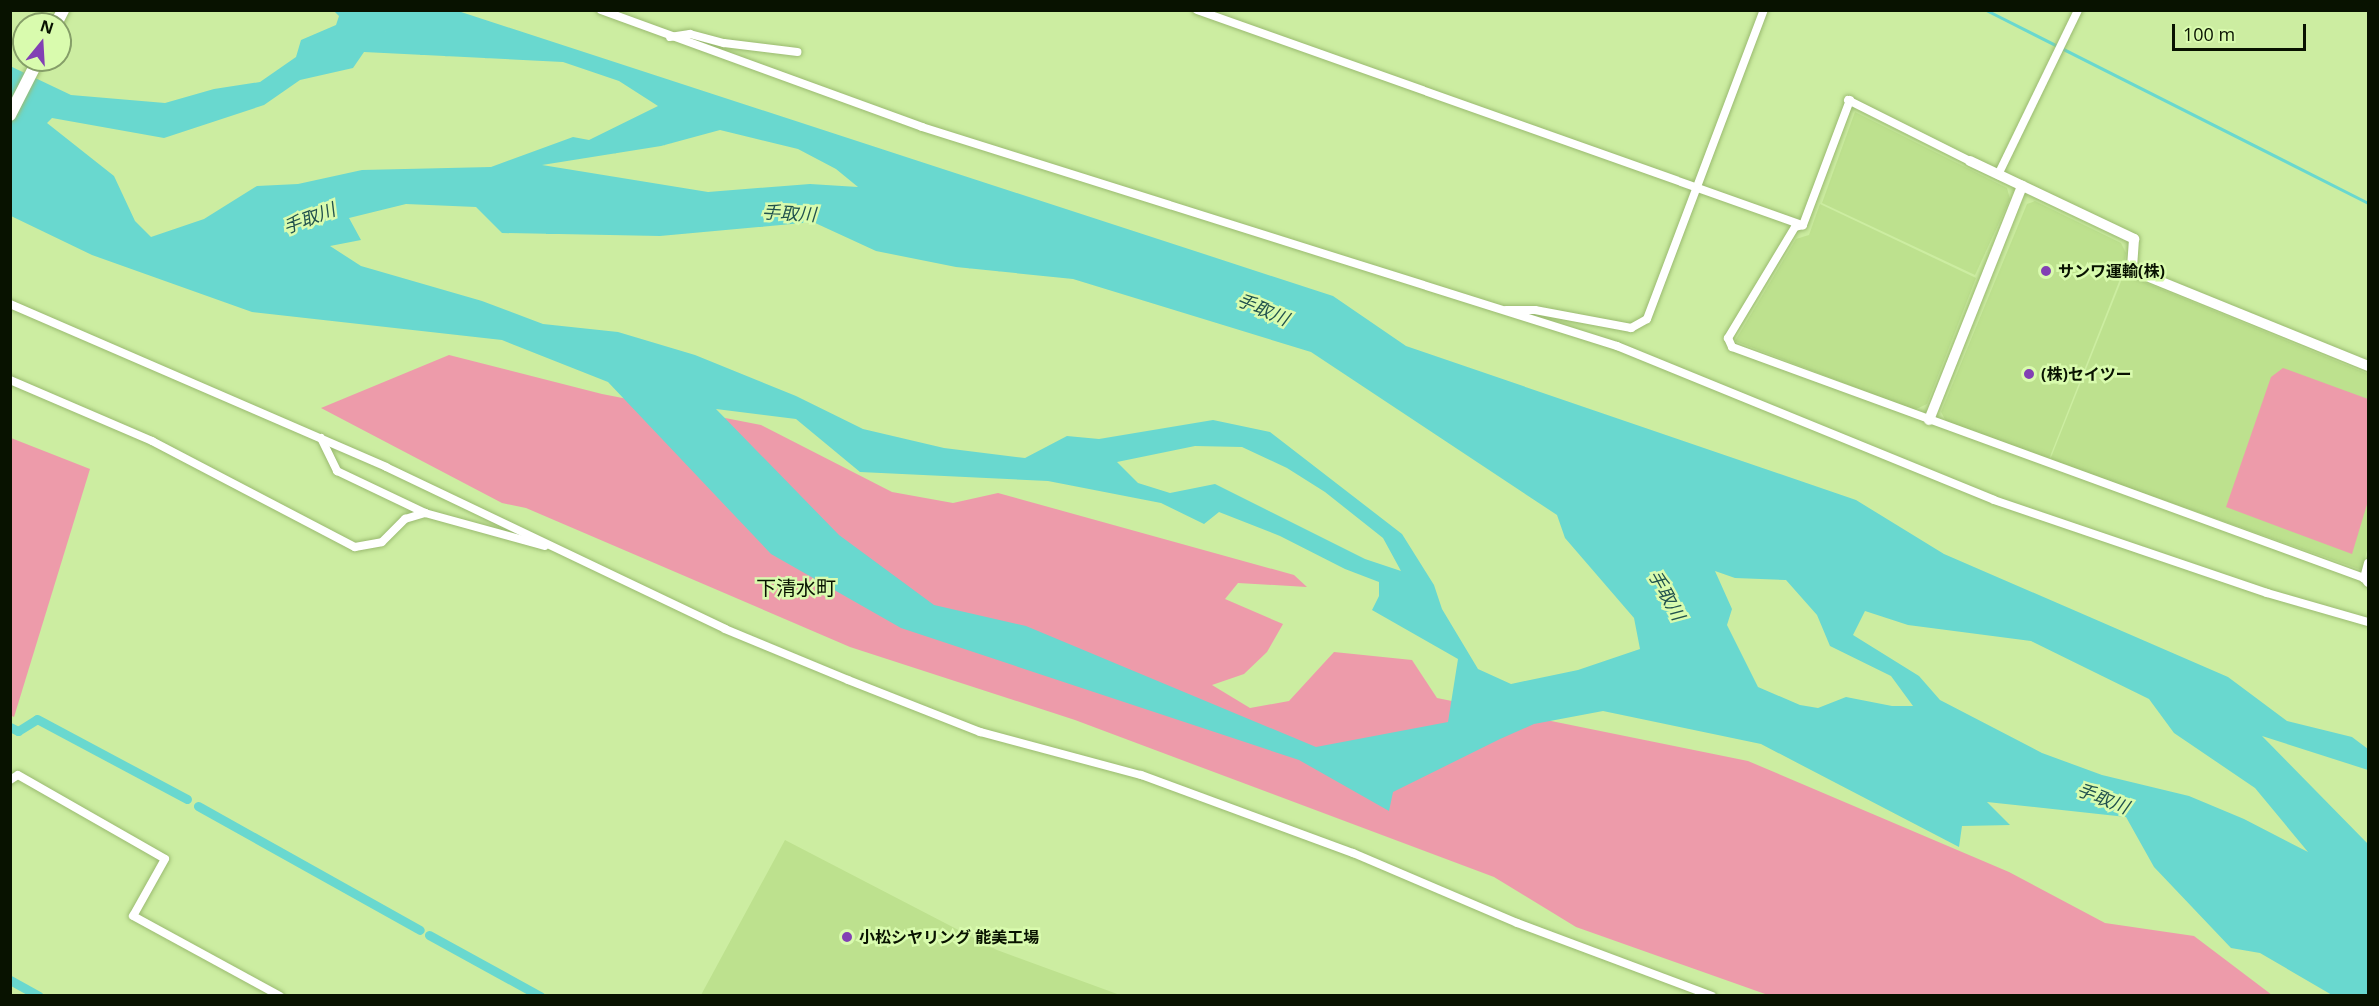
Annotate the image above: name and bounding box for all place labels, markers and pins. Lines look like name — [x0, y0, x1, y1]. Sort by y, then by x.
place label: サンワ運輸(株) — [2058, 261, 2165, 281]
marker: サンワ運輸(株) — [2039, 264, 2053, 278]
place label: (株)セイツー — [2041, 364, 2132, 384]
marker: (株)セイツー — [2022, 367, 2036, 381]
place label: 小松シヤリング 能美工場 — [859, 927, 1039, 947]
marker: 小松シヤリング 能美工場 — [840, 930, 854, 944]

